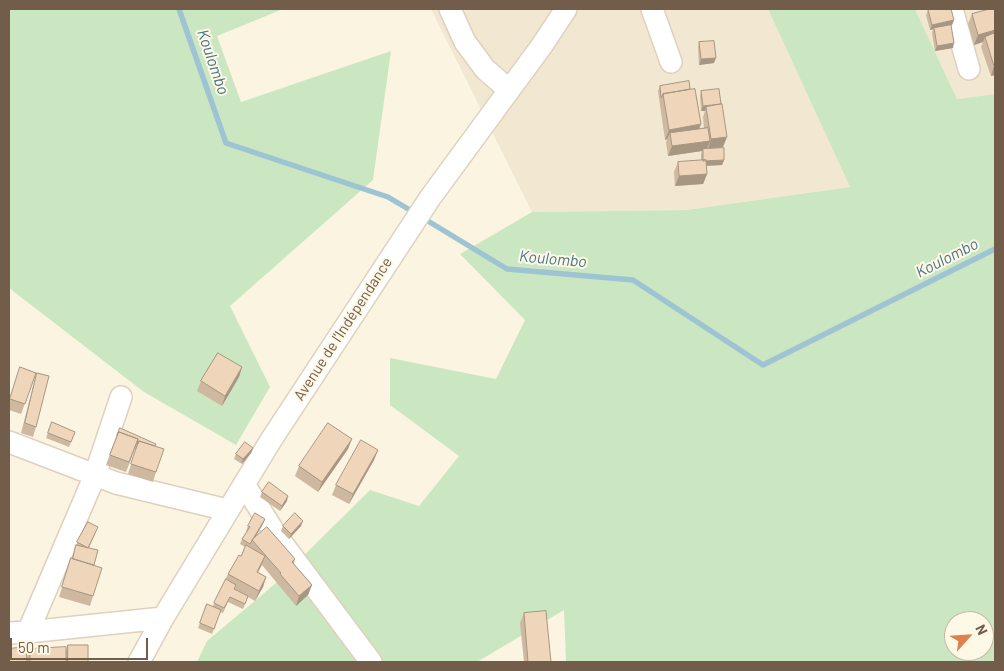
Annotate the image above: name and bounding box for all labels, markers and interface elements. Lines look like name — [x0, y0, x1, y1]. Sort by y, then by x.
water label: Koulombo — [193, 27, 233, 97]
water label: Koulombo — [912, 234, 982, 282]
water label: Koulombo — [518, 246, 588, 272]
street label: Avenue de l'Indépendance — [290, 254, 396, 404]
north arrow — [944, 611, 994, 661]
text: N — [972, 622, 992, 638]
scale bar — [12, 628, 150, 660]
text: 50 m — [18, 638, 50, 656]

